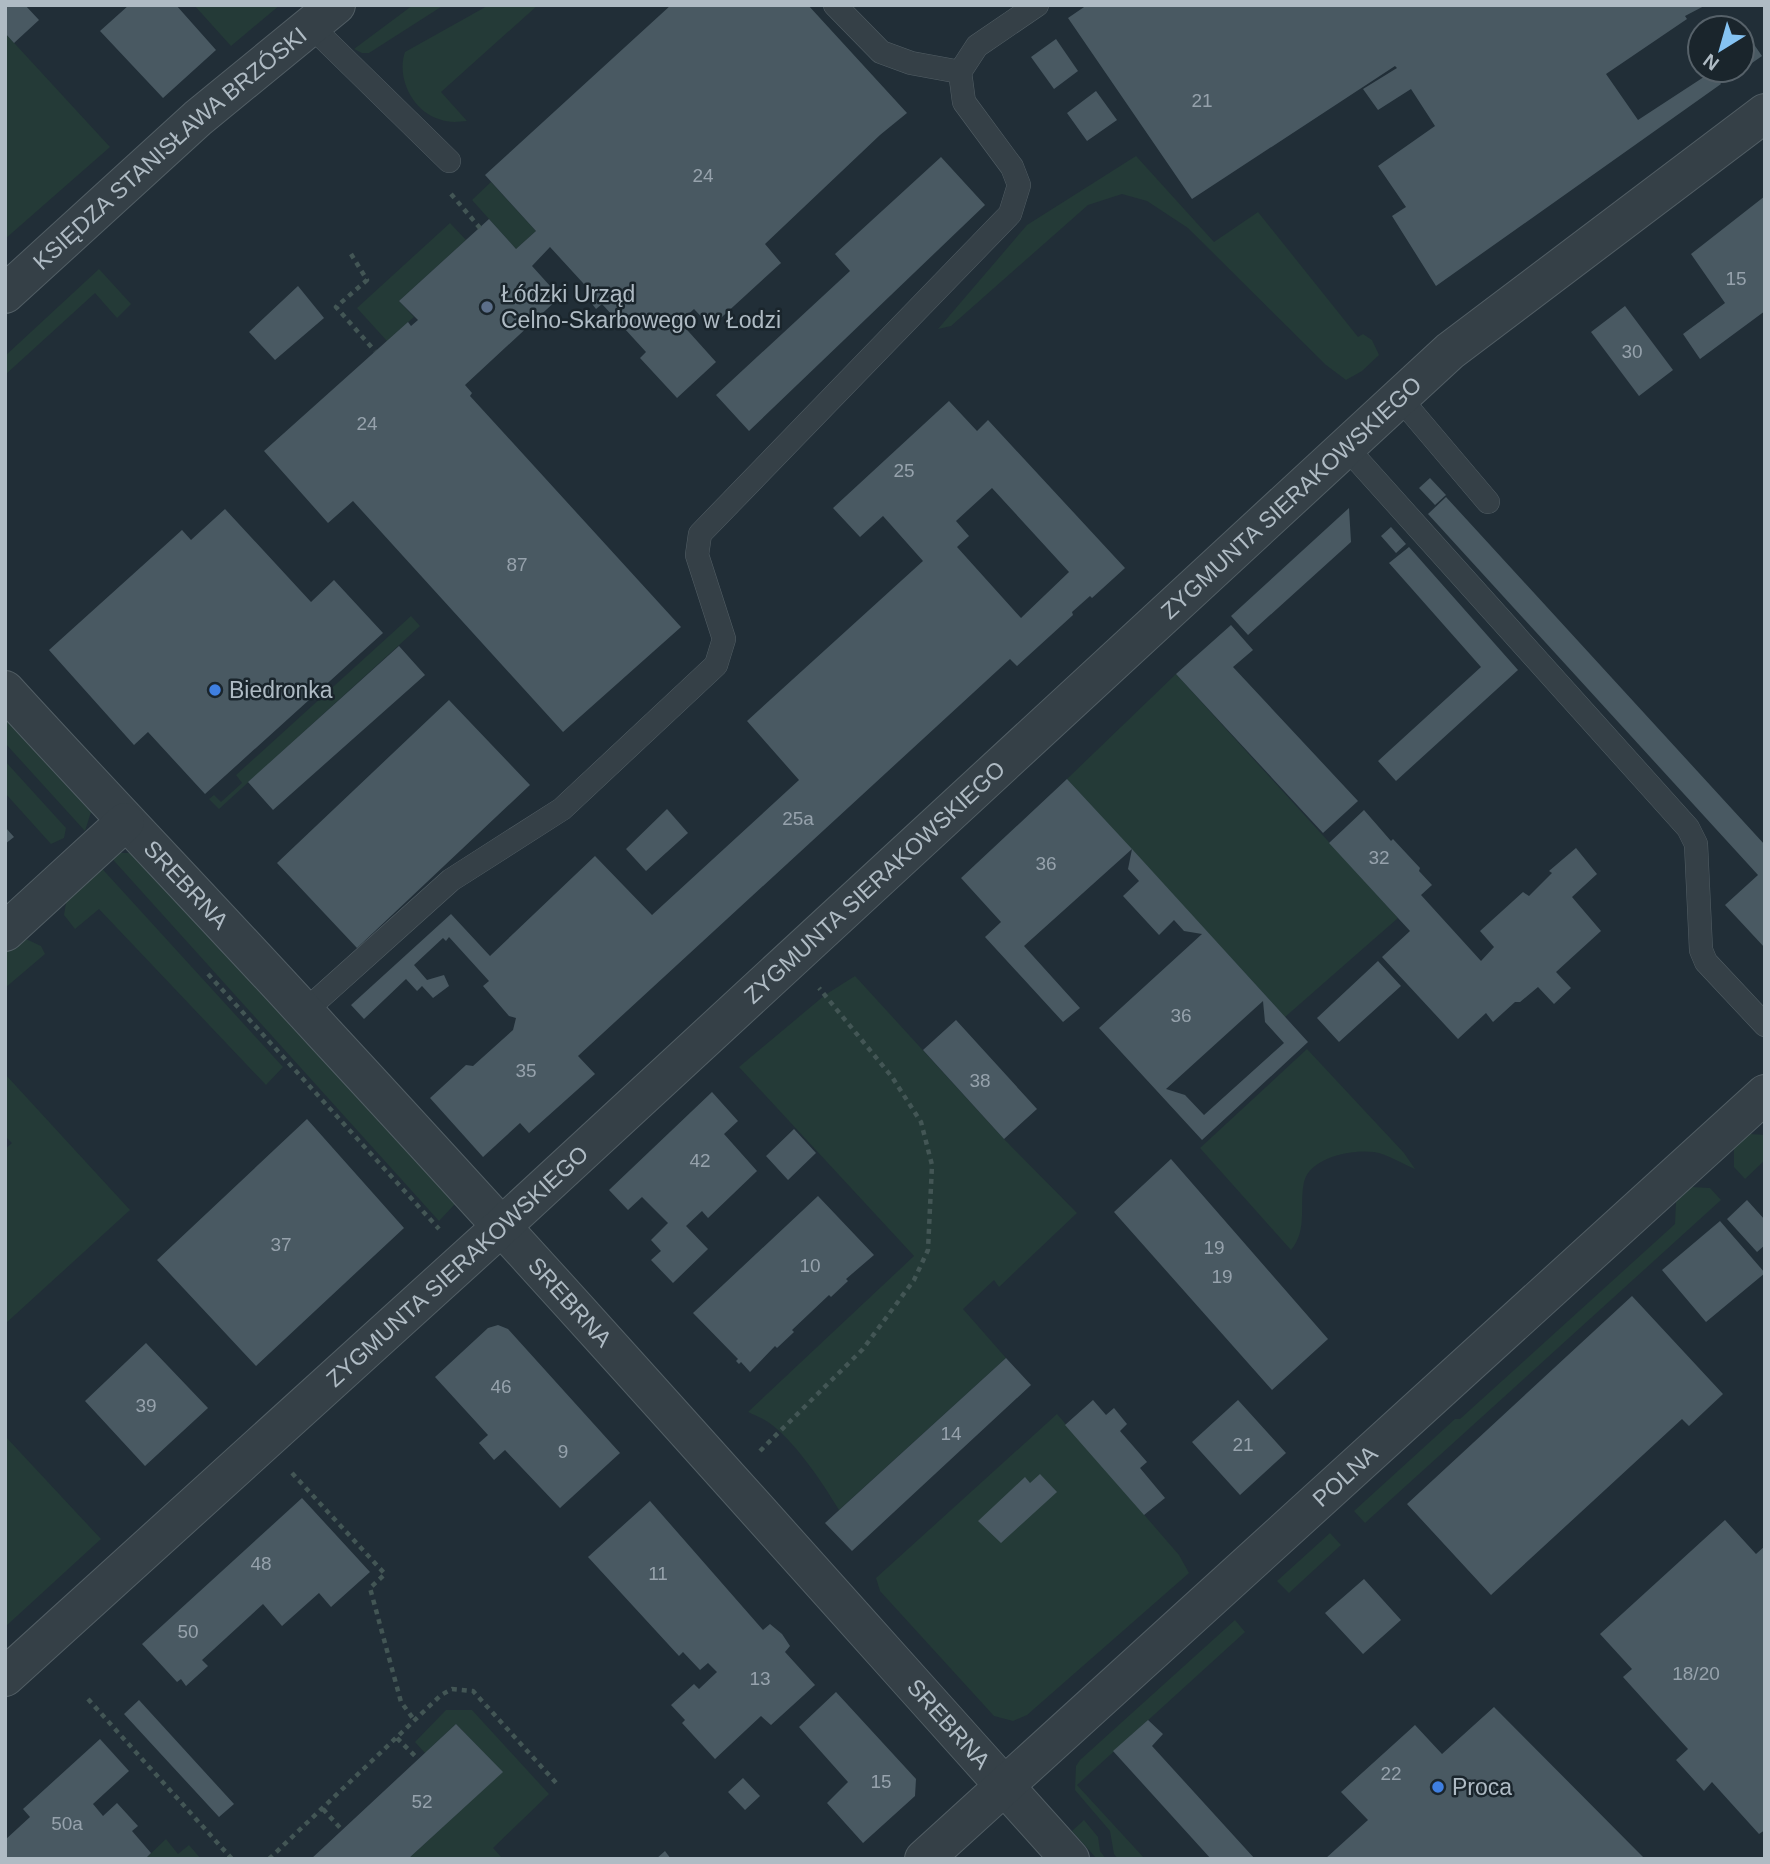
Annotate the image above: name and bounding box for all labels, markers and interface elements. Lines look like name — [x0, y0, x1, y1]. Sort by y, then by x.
north arrow — [1686, 14, 1756, 84]
street label: KSIĘDZA STANISŁAWA BRZÓSKI — [28, 22, 312, 275]
text: N — [1699, 50, 1723, 75]
house number: 21 — [1191, 90, 1213, 111]
house number: 24 — [692, 165, 714, 186]
house number: 15 — [1725, 268, 1747, 289]
place label: Łódzki Urząd Celno-Skarbowego w Łodzi — [501, 281, 781, 333]
marker: Łódzki Urząd Celno-Skarbowego w Łodzi — [479, 299, 495, 315]
house number: 30 — [1621, 341, 1643, 362]
street label: ZYGMUNTA SIERAKOWSKIEGO — [1156, 371, 1427, 624]
house number: 24 — [356, 413, 378, 434]
house number: 25 — [893, 460, 915, 481]
house number: 87 — [506, 554, 528, 575]
place label: Biedronka — [229, 677, 333, 703]
marker: Biedronka — [207, 682, 223, 698]
street label: ZYGMUNTA SIERAKOWSKIEGO — [739, 756, 1010, 1009]
house number: 25a — [782, 808, 814, 829]
street label: SREBRNA — [139, 835, 234, 935]
house number: 32 — [1368, 847, 1390, 868]
house number: 36 — [1035, 853, 1057, 874]
house number: 36 — [1170, 1005, 1192, 1026]
house number: 35 — [515, 1060, 537, 1081]
house number: 38 — [969, 1070, 991, 1091]
street label: ZYGMUNTA SIERAKOWSKIEGO — [321, 1140, 593, 1392]
house number: 42 — [689, 1150, 711, 1171]
house number: 37 — [270, 1234, 292, 1255]
house number: 19 — [1203, 1237, 1225, 1258]
street label: SREBRNA — [523, 1252, 617, 1352]
house number: 10 — [799, 1255, 821, 1276]
house number: 19 — [1211, 1266, 1233, 1287]
house number: 46 — [490, 1376, 512, 1397]
house number: 39 — [135, 1395, 157, 1416]
house number: 14 — [940, 1423, 962, 1444]
house number: 21 — [1232, 1434, 1254, 1455]
street label: POLNA — [1307, 1440, 1383, 1512]
house number: 9 — [558, 1441, 568, 1462]
house number: 48 — [250, 1553, 272, 1574]
house number: 11 — [648, 1563, 668, 1584]
house number: 50 — [177, 1621, 199, 1642]
house number: 18/20 — [1672, 1663, 1720, 1684]
house number: 13 — [749, 1668, 771, 1689]
street label: SREBRNA — [902, 1674, 996, 1775]
house number: 22 — [1380, 1763, 1402, 1784]
house number: 15 — [870, 1771, 892, 1792]
place label: Proca — [1452, 1774, 1512, 1800]
marker: Proca — [1430, 1779, 1446, 1795]
house number: 52 — [411, 1791, 433, 1812]
house number: 50a — [51, 1813, 83, 1834]

